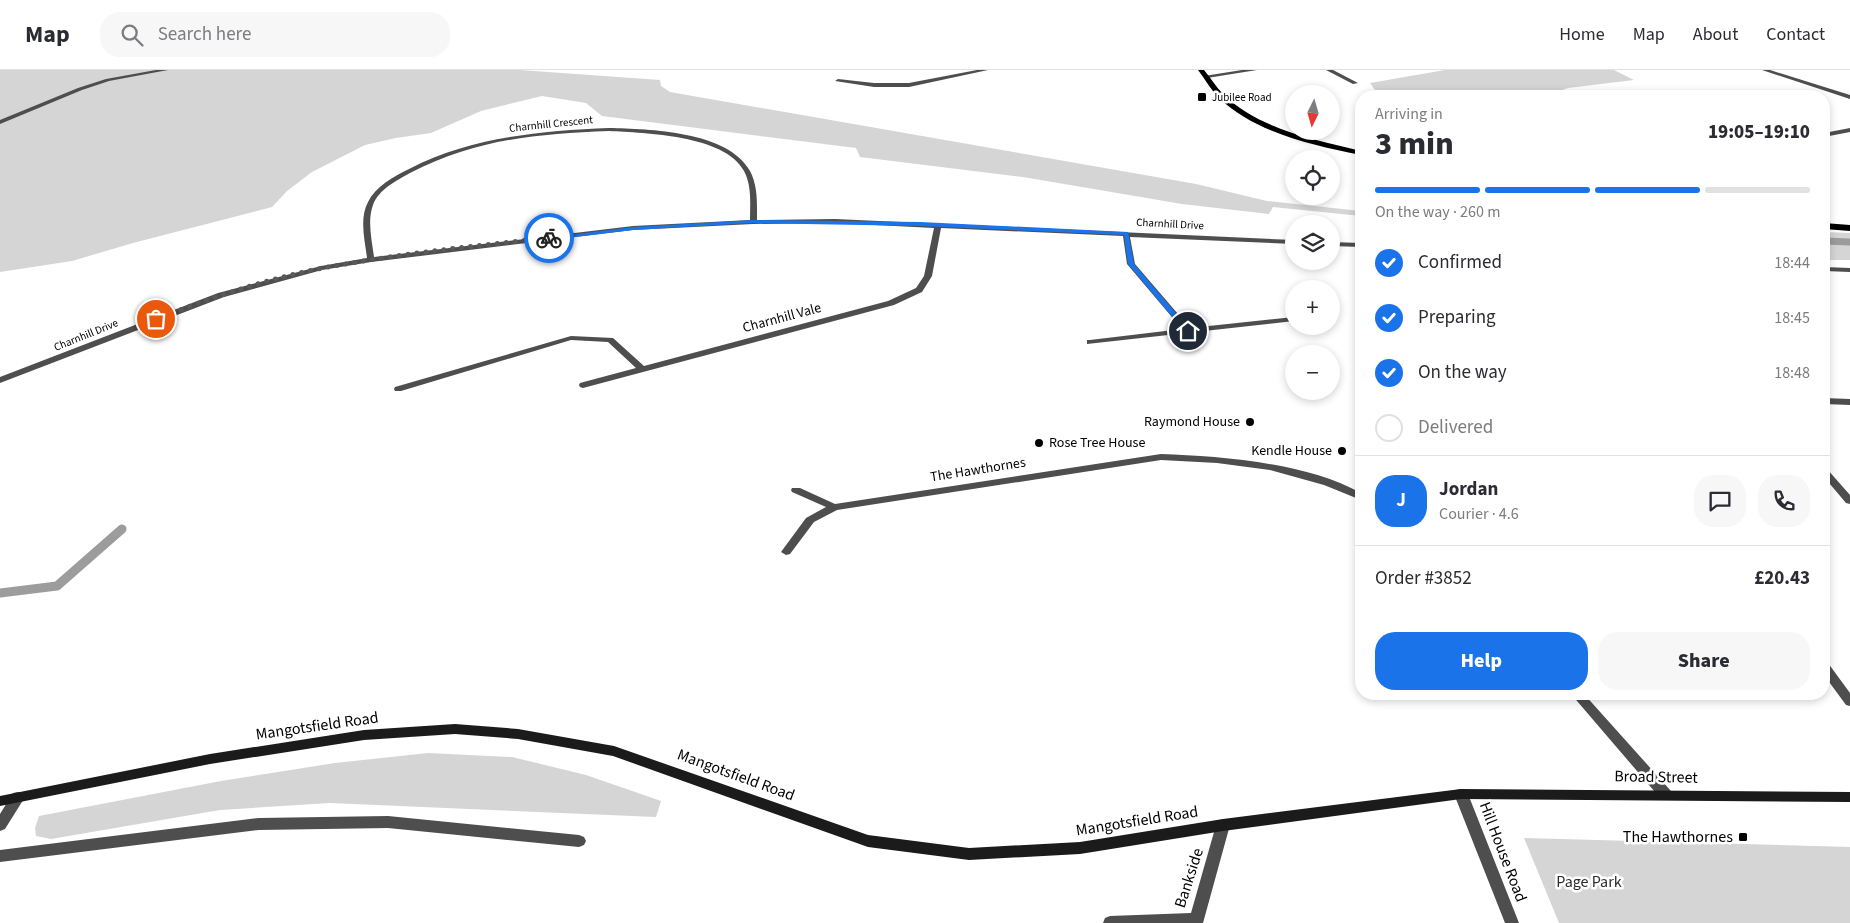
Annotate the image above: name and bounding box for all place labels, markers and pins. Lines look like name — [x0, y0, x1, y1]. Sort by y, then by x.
place label: Jubilee Road — [1212, 90, 1272, 105]
marker: Jubilee Road — [1196, 91, 1208, 103]
pin — [135, 298, 177, 340]
pin — [1167, 310, 1209, 352]
place label: Raymond House — [1144, 412, 1240, 432]
marker: Raymond House — [1244, 416, 1256, 428]
place label: Rose Tree House — [1049, 433, 1145, 453]
marker: Rose Tree House — [1033, 437, 1045, 449]
place label: Kendle House — [1251, 441, 1332, 461]
marker: Kendle House — [1336, 445, 1348, 457]
place label: The Hawthornes — [1623, 826, 1733, 848]
marker: The Hawthornes — [1737, 831, 1749, 843]

